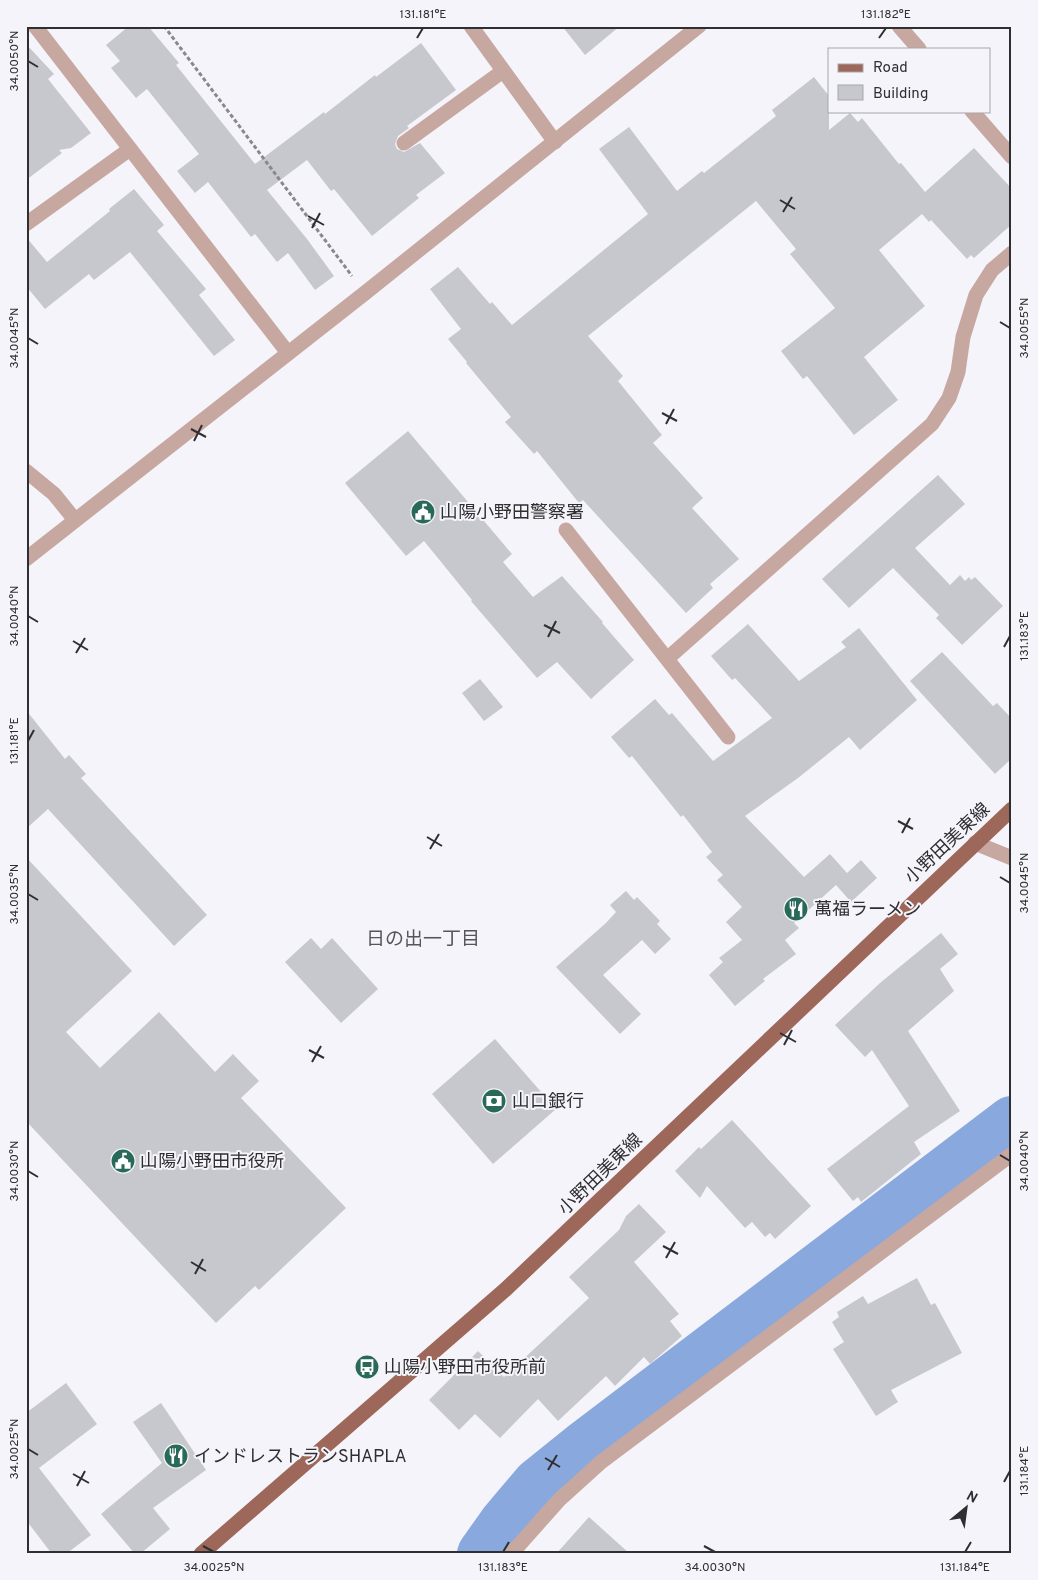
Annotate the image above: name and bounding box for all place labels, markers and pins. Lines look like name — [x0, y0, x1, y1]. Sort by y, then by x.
public building icon: 山陽小野田警察署 — [410, 499, 436, 525]
place label: 山陽小野田警察署 — [440, 502, 584, 525]
restaurant icon: 萬福ラーメン — [783, 896, 809, 922]
place label: 萬福ラーメン — [814, 899, 921, 922]
bank icon: 山口銀行 — [481, 1088, 507, 1114]
place label: 山口銀行 — [512, 1091, 584, 1114]
public building icon: 山陽小野田市役所 — [110, 1148, 136, 1174]
place label: 山陽小野田市役所 — [140, 1151, 284, 1174]
bus stop icon: 山陽小野田市役所前 — [354, 1354, 380, 1380]
place label: 山陽小野田市役所前 — [384, 1357, 546, 1380]
restaurant icon: インドレストランSHAPLA — [163, 1443, 189, 1469]
place label: インドレストランSHAPLA — [194, 1446, 407, 1469]

